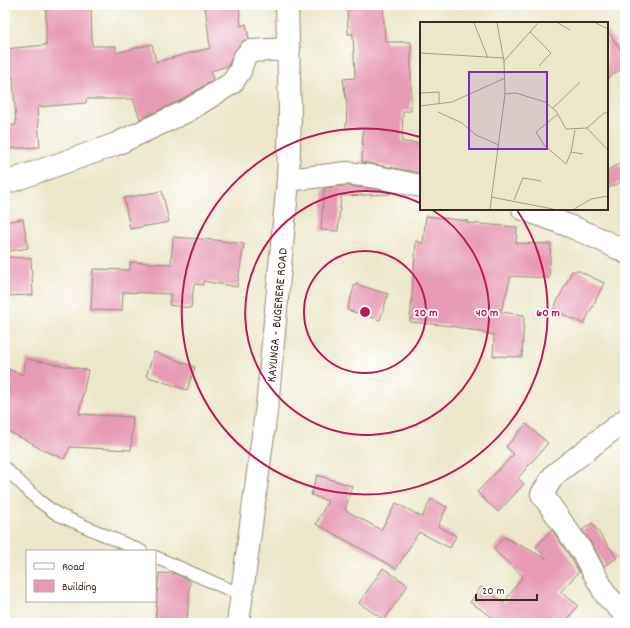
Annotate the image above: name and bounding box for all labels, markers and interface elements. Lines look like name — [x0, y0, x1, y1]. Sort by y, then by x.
inset map — [420, 22, 608, 210]
street label: KAYUNGA - BUGERERE ROAD — [263, 247, 294, 383]
centre of rings — [358, 305, 372, 319]
text: 20 m — [415, 305, 437, 322]
text: 40 m — [476, 305, 498, 322]
text: 60 m — [536, 305, 560, 322]
legend — [26, 550, 156, 602]
text: Road — [62, 559, 84, 576]
scale bar — [476, 576, 537, 602]
text: Building — [62, 579, 97, 596]
text: 20 m — [482, 583, 505, 600]

